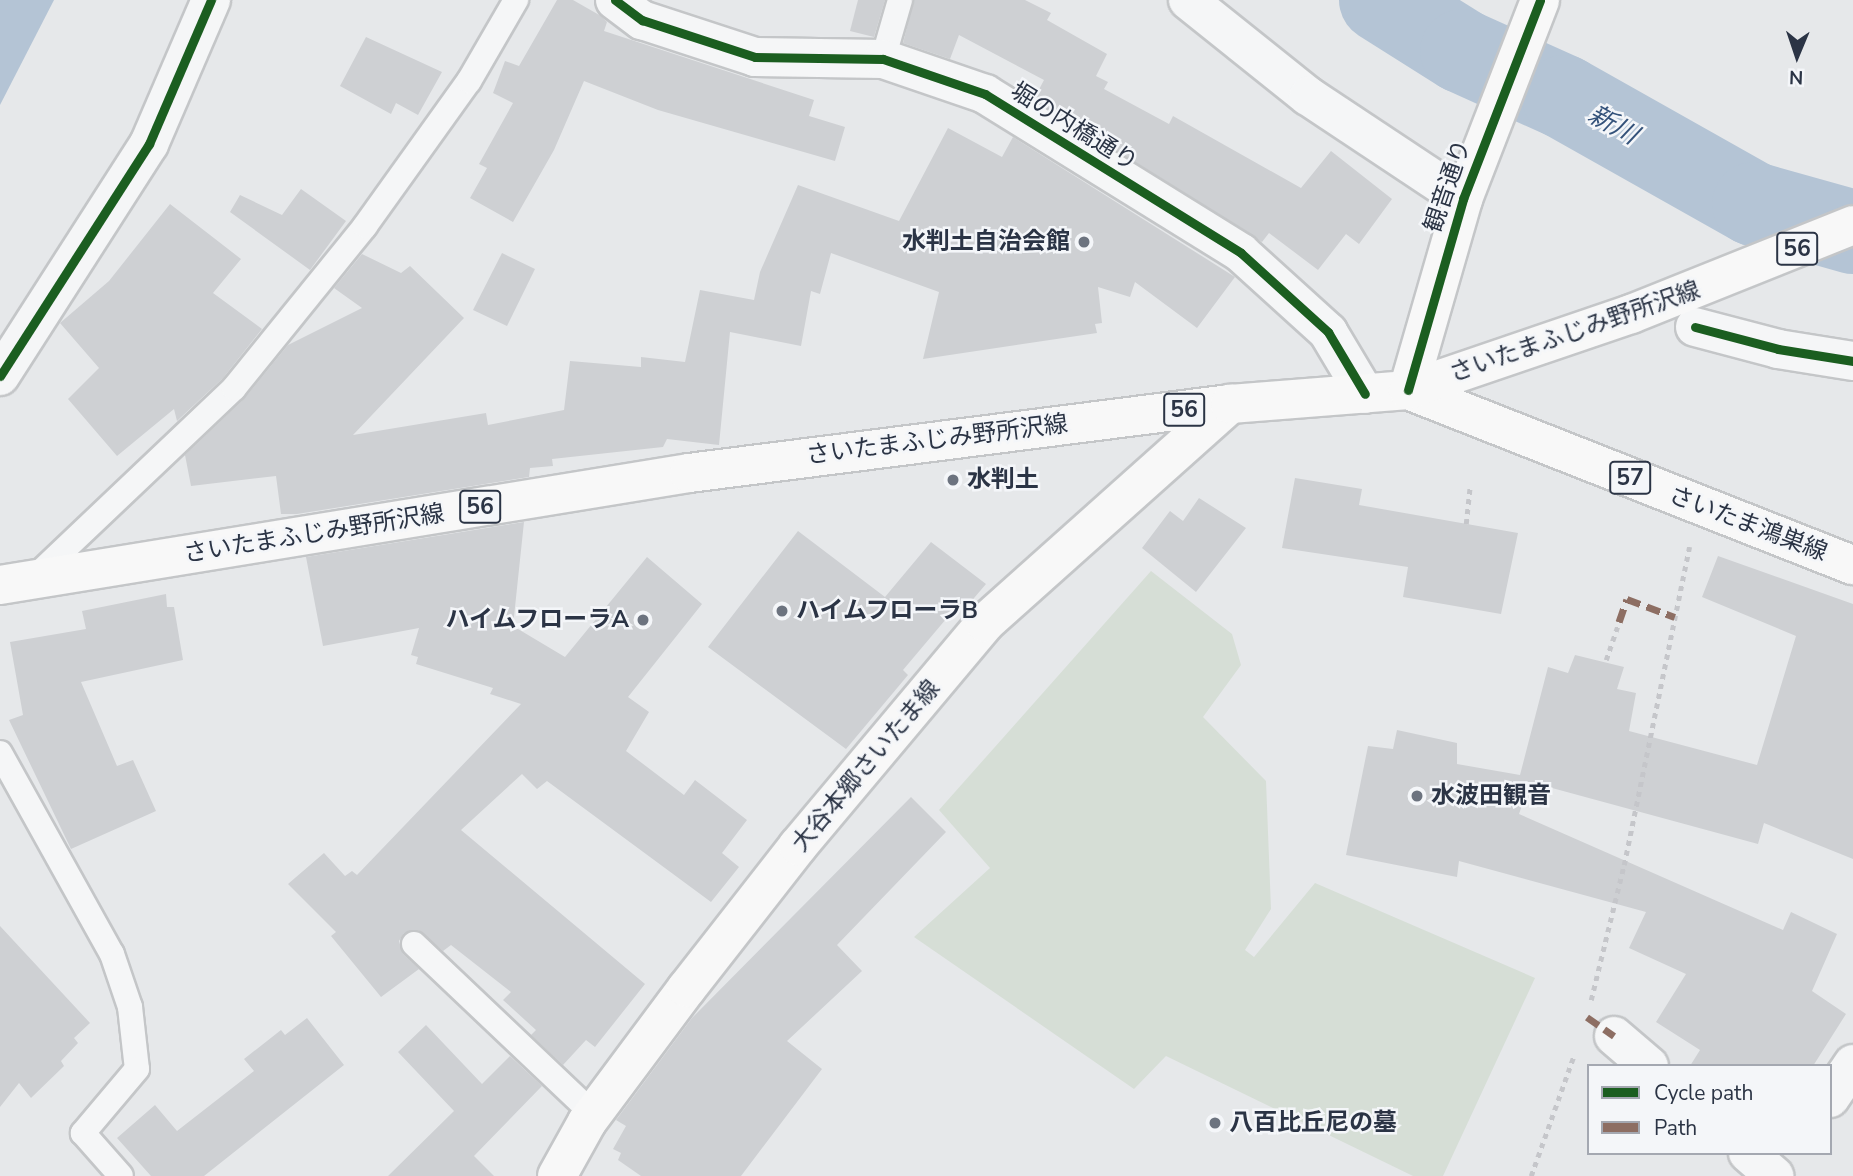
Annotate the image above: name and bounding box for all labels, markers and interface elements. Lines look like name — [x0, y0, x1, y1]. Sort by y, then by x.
north arrow — [1762, 21, 1832, 91]
text: N — [1789, 64, 1804, 90]
street label: 堀の内橋通り — [1005, 77, 1143, 177]
water label: 新川 — [1583, 99, 1643, 151]
street label: 観音通り — [1419, 136, 1477, 236]
place label: 水判土自治会館 — [902, 228, 1070, 256]
road number: 56 — [1776, 230, 1818, 268]
marker: 水判土自治会館 — [1076, 234, 1092, 250]
street label: さいたまふじみ野所沢線 — [1446, 275, 1704, 389]
road number: 56 — [1163, 390, 1205, 430]
street label: さいたまふじみ野所沢線 — [804, 410, 1070, 470]
road number: 57 — [1609, 458, 1651, 498]
place label: 水判土 — [967, 466, 1039, 494]
marker: 水判土 — [945, 472, 961, 488]
street label: さいたま鴻巣線 — [1664, 480, 1832, 568]
road number: 56 — [459, 488, 501, 526]
street label: さいたまふじみ野所沢線 — [181, 499, 447, 569]
place label: ハイムフローラB — [796, 597, 981, 625]
marker: ハイムフローラB — [774, 603, 790, 619]
place label: ハイムフローラA — [443, 606, 629, 634]
marker: ハイムフローラA — [635, 612, 651, 628]
street label: 大谷本郷さいたま線 — [786, 674, 946, 858]
place label: 水波田観音 — [1431, 782, 1551, 810]
marker: 水波田観音 — [1409, 788, 1425, 804]
legend — [1587, 1064, 1832, 1155]
text: Cycle path — [1654, 1079, 1753, 1107]
place label: 八百比丘尼の墓 — [1229, 1109, 1397, 1137]
text: Path — [1654, 1114, 1697, 1142]
marker: 八百比丘尼の墓 — [1207, 1115, 1223, 1131]

